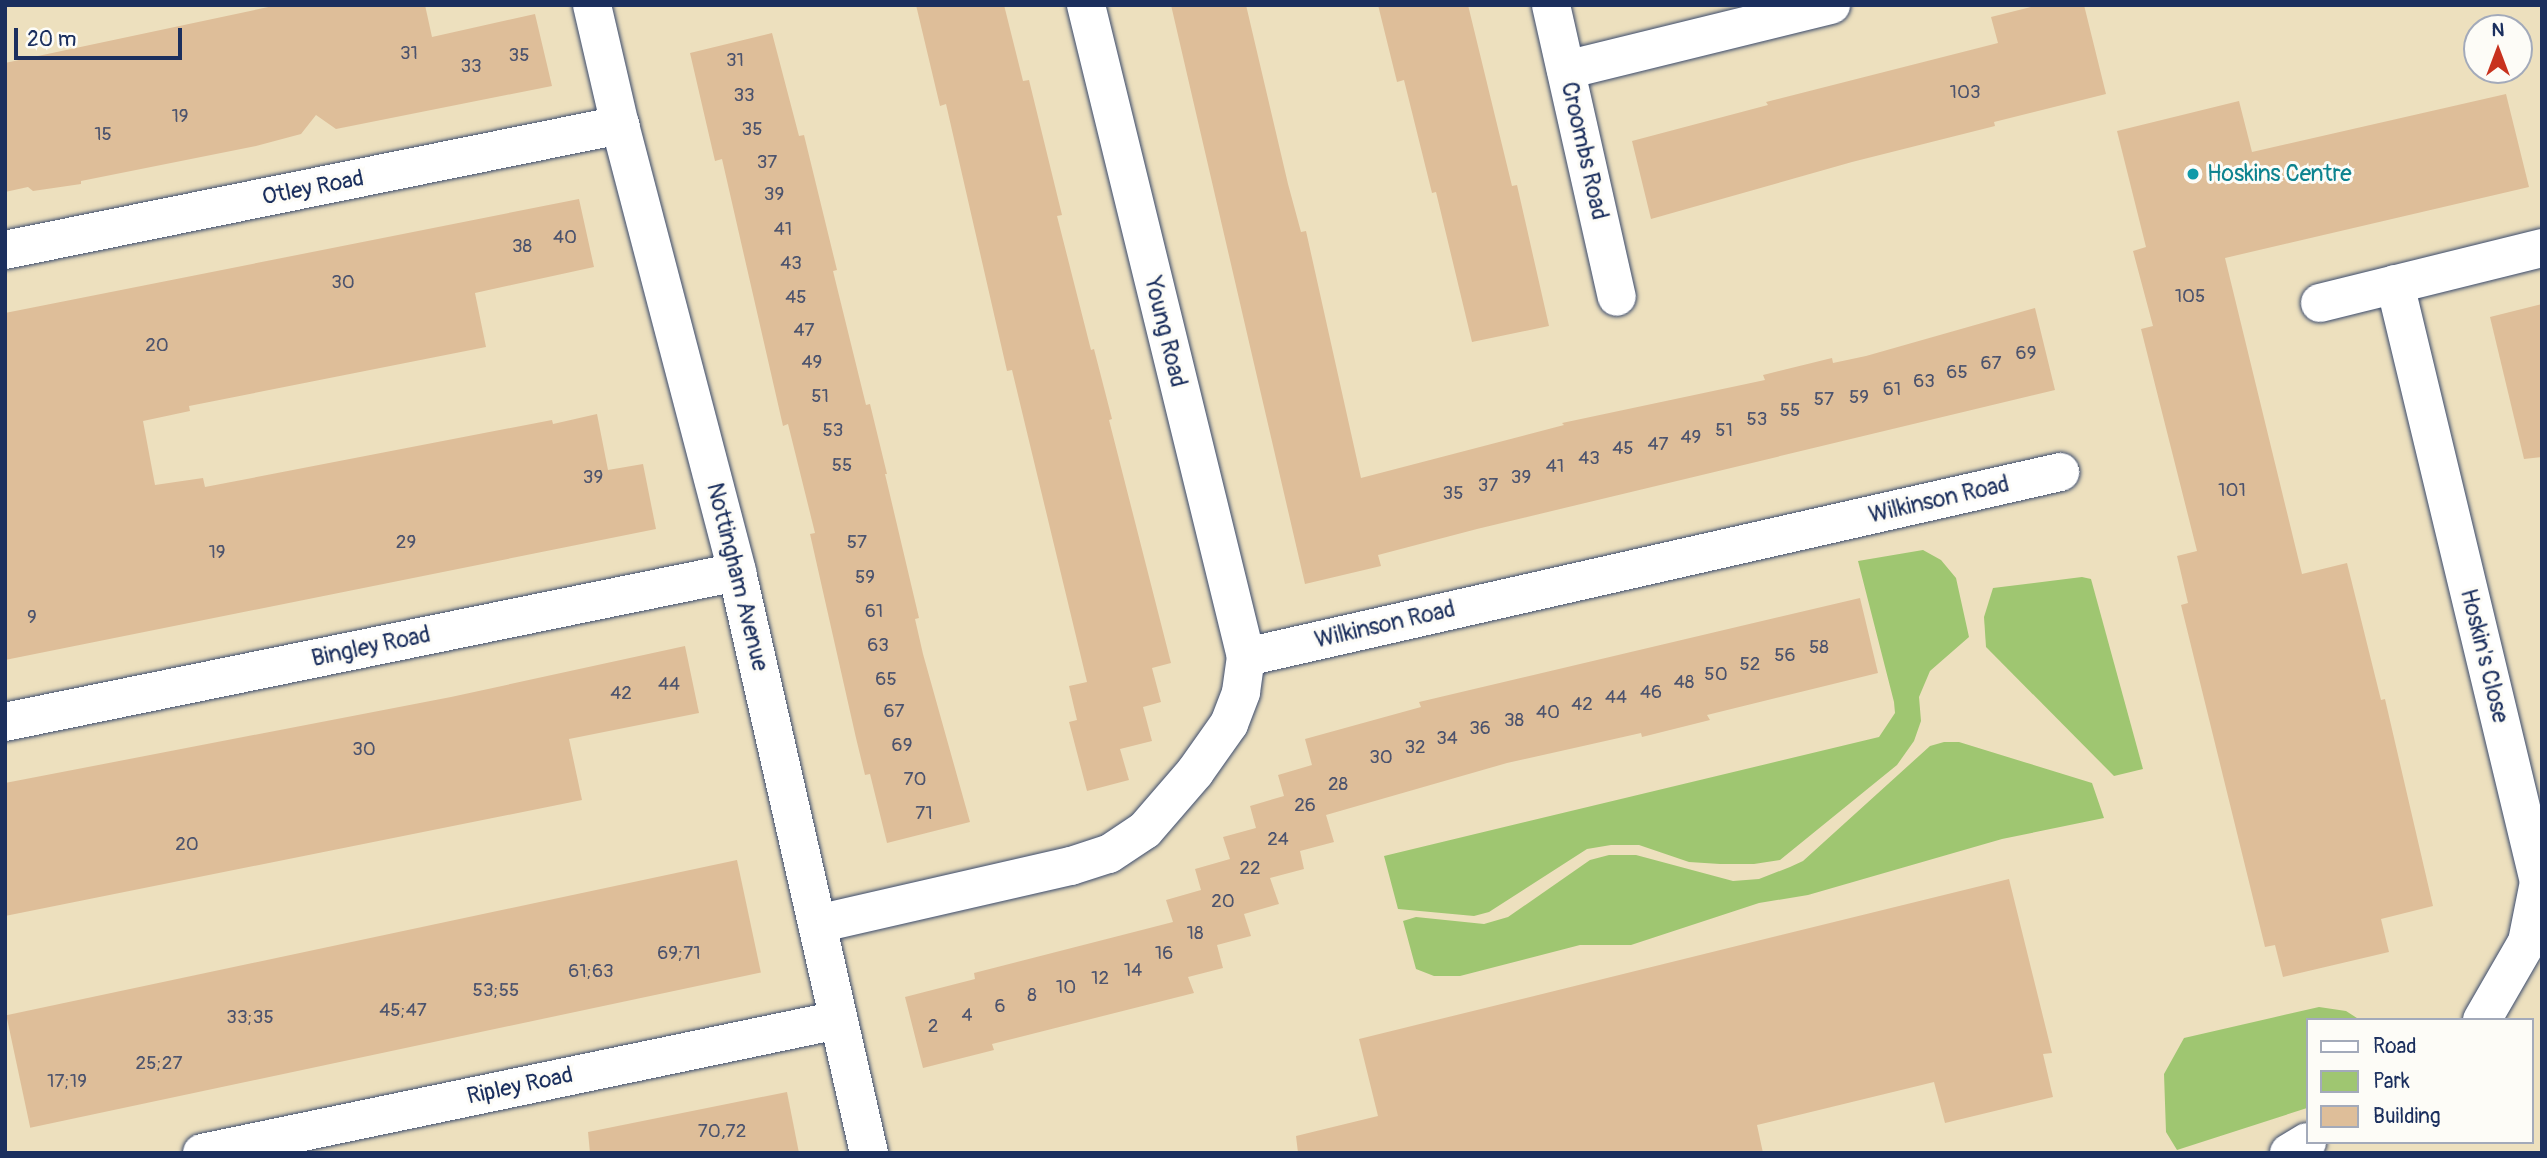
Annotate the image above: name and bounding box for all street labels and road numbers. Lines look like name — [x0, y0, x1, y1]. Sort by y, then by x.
street label: Croombs Road — [1555, 79, 1613, 223]
street label: Otley Road — [260, 165, 366, 211]
street label: Young Road — [1138, 274, 1192, 390]
street label: Wilkinson Road — [1866, 470, 2012, 530]
street label: Nottingham Avenue — [700, 480, 774, 674]
street label: Hoskin's Close — [2454, 586, 2514, 726]
street label: Wilkinson Road — [1312, 595, 1458, 655]
street label: Bingley Road — [309, 621, 433, 673]
street label: Ripley Road — [465, 1061, 575, 1111]

